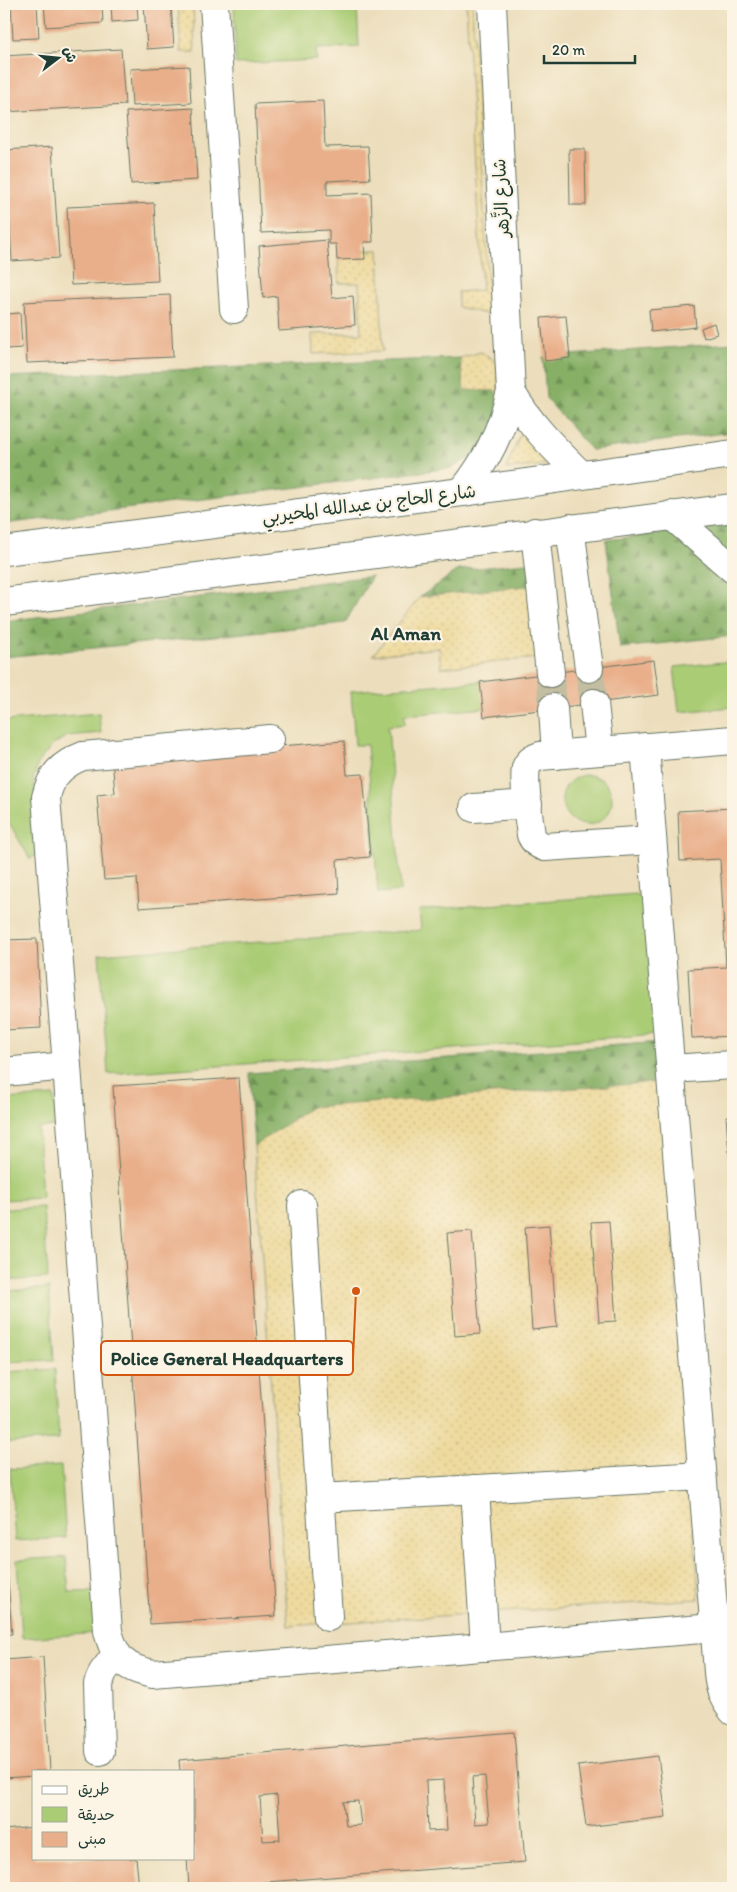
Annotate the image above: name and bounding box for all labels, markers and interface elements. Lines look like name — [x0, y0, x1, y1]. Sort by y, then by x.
north arrow — [32, 32, 82, 82]
scale bar — [544, 32, 636, 64]
text: 20 m — [552, 41, 586, 59]
text: ش — [60, 45, 80, 64]
street label: شارع الزَّهر — [486, 158, 515, 240]
street label: شارع الحاج بن عبدالله المحيربي — [261, 480, 478, 533]
district label: Al Aman — [370, 622, 441, 645]
callout: Police General Headquarters — [101, 1341, 353, 1375]
text: Police General Headquarters — [111, 1347, 344, 1370]
legend — [32, 1770, 195, 1860]
text: طريق — [78, 1780, 110, 1798]
text: حديقة — [78, 1806, 115, 1824]
text: مبنى — [78, 1830, 106, 1849]

